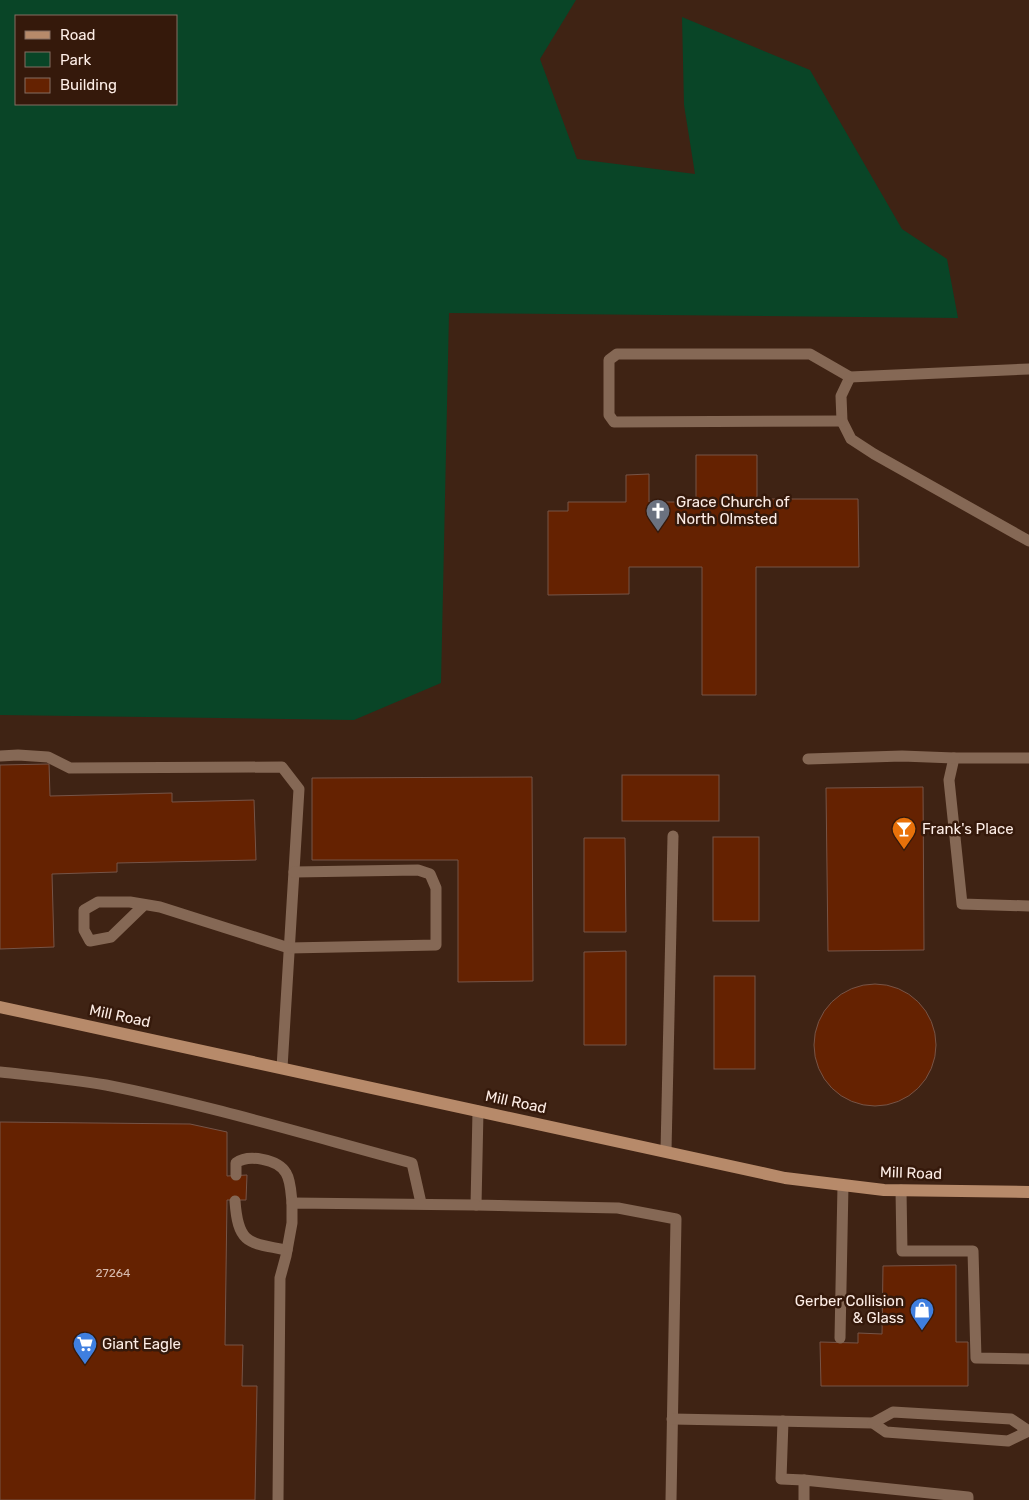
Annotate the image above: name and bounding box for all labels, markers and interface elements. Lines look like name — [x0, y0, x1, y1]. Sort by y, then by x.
legend — [15, 15, 178, 105]
text: Road — [60, 26, 96, 44]
text: Park — [60, 51, 91, 69]
text: Building — [60, 76, 117, 94]
place label: Grace Church of North Olmsted — [676, 493, 790, 528]
church icon: Grace Church of North Olmsted — [645, 498, 671, 532]
bar icon: Frank's Place — [891, 816, 917, 850]
place label: Frank's Place — [922, 820, 1014, 838]
street label: Mill Road — [88, 1001, 152, 1031]
street label: Mill Road — [484, 1087, 548, 1117]
street label: Mill Road — [880, 1163, 942, 1183]
house number: 27264 — [96, 1266, 131, 1280]
place label: Gerber Collision & Glass — [795, 1292, 904, 1327]
shop icon: Gerber Collision & Glass — [909, 1297, 935, 1331]
supermarket icon: Giant Eagle — [72, 1331, 98, 1365]
place label: Giant Eagle — [102, 1335, 181, 1353]

